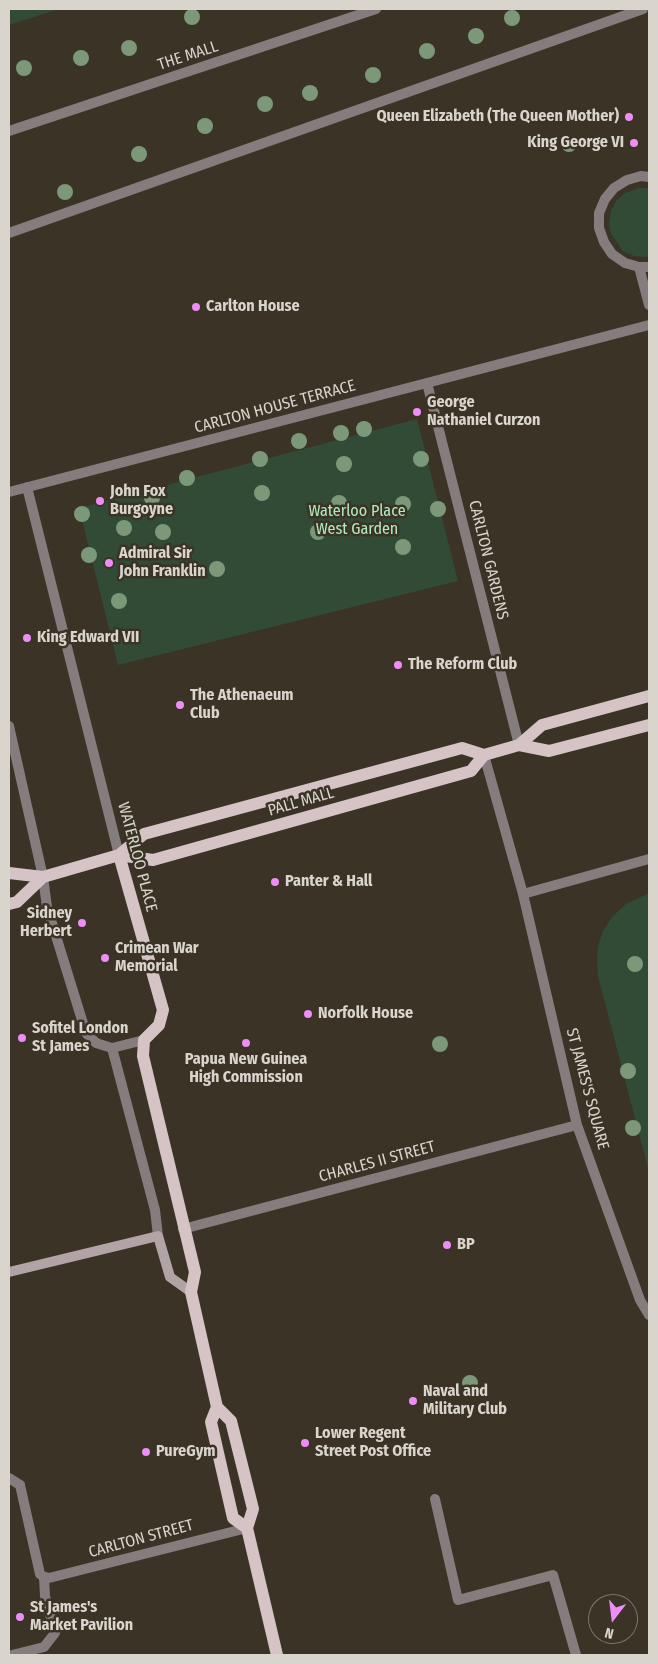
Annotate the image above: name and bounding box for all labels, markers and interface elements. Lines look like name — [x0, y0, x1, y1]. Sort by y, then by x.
street label: THE MALL — [155, 37, 221, 75]
place label: Queen Elizabeth (The Queen Mother) — [376, 107, 619, 127]
marker: Queen Elizabeth (The Queen Mother) — [623, 111, 635, 123]
place label: King George VI — [527, 133, 624, 153]
marker: King George VI — [628, 137, 640, 149]
place label: Carlton House — [206, 297, 300, 317]
marker: Carlton House — [190, 301, 202, 313]
street label: CARLTON HOUSE TERRACE — [192, 376, 358, 438]
place label: George Nathaniel Curzon — [427, 393, 540, 431]
marker: George Nathaniel Curzon — [411, 406, 423, 418]
place label: John Fox Burgoyne — [110, 482, 173, 520]
marker: John Fox Burgoyne — [94, 495, 106, 507]
street label: CARLTON GARDENS — [464, 498, 512, 622]
park label: Waterloo Place West Garden — [308, 502, 406, 540]
place label: Admiral Sir John Franklin — [119, 544, 206, 582]
marker: Admiral Sir John Franklin — [103, 557, 115, 569]
place label: King Edward VII — [37, 628, 139, 648]
marker: King Edward VII — [21, 632, 33, 644]
place label: The Reform Club — [408, 655, 517, 675]
marker: The Reform Club — [392, 659, 404, 671]
place label: The Athenaeum Club — [190, 686, 293, 724]
marker: The Athenaeum Club — [174, 699, 186, 711]
street label: PALL MALL — [266, 783, 336, 821]
street label: WATERLOO PLACE — [113, 800, 161, 914]
place label: Panter & Hall — [285, 872, 372, 892]
marker: Panter & Hall — [269, 876, 281, 888]
place label: Sidney Herbert — [20, 904, 72, 942]
marker: Sidney Herbert — [76, 917, 88, 929]
place label: Crimean War Memorial — [115, 939, 199, 977]
marker: Crimean War Memorial — [99, 952, 111, 964]
place label: Norfolk House — [318, 1004, 413, 1024]
marker: Norfolk House — [302, 1008, 314, 1020]
place label: Sofitel London St James — [32, 1019, 128, 1057]
street label: ST JAMES'S SQUARE — [562, 1026, 612, 1152]
marker: Sofitel London St James — [16, 1032, 28, 1044]
marker: Papua New Guinea High Commission — [240, 1037, 252, 1049]
place label: Papua New Guinea High Commission — [185, 1050, 307, 1088]
street label: CHARLES II STREET — [317, 1137, 437, 1187]
place label: BP — [457, 1235, 475, 1255]
marker: BP — [441, 1239, 453, 1251]
place label: Naval and Military Club — [423, 1382, 507, 1420]
marker: Naval and Military Club — [407, 1395, 419, 1407]
place label: Lower Regent Street Post Office — [315, 1424, 431, 1462]
marker: Lower Regent Street Post Office — [299, 1437, 311, 1449]
place label: PureGym — [156, 1442, 215, 1462]
marker: PureGym — [140, 1446, 152, 1458]
street label: CARLTON STREET — [87, 1516, 195, 1562]
north arrow — [588, 1594, 638, 1644]
place label: St James's Market Pavilion — [30, 1598, 133, 1636]
marker: St James's Market Pavilion — [14, 1611, 26, 1623]
text: N — [603, 1624, 616, 1642]

